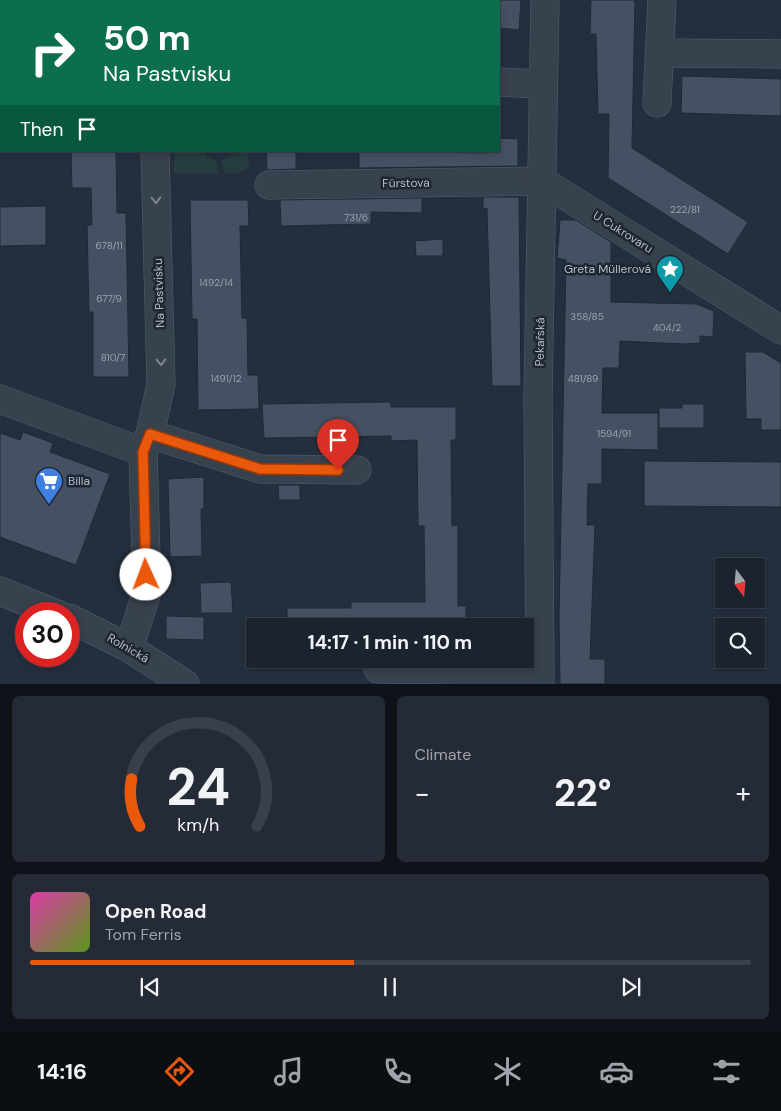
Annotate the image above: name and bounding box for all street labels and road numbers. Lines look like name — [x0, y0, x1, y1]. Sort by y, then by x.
street label: Fürstova — [382, 175, 430, 191]
street label: U Cukrovaru — [590, 207, 656, 257]
street label: Na Pastvisku — [150, 258, 168, 328]
street label: Pekařská — [532, 317, 548, 367]
street label: Rolnická — [104, 630, 152, 666]

